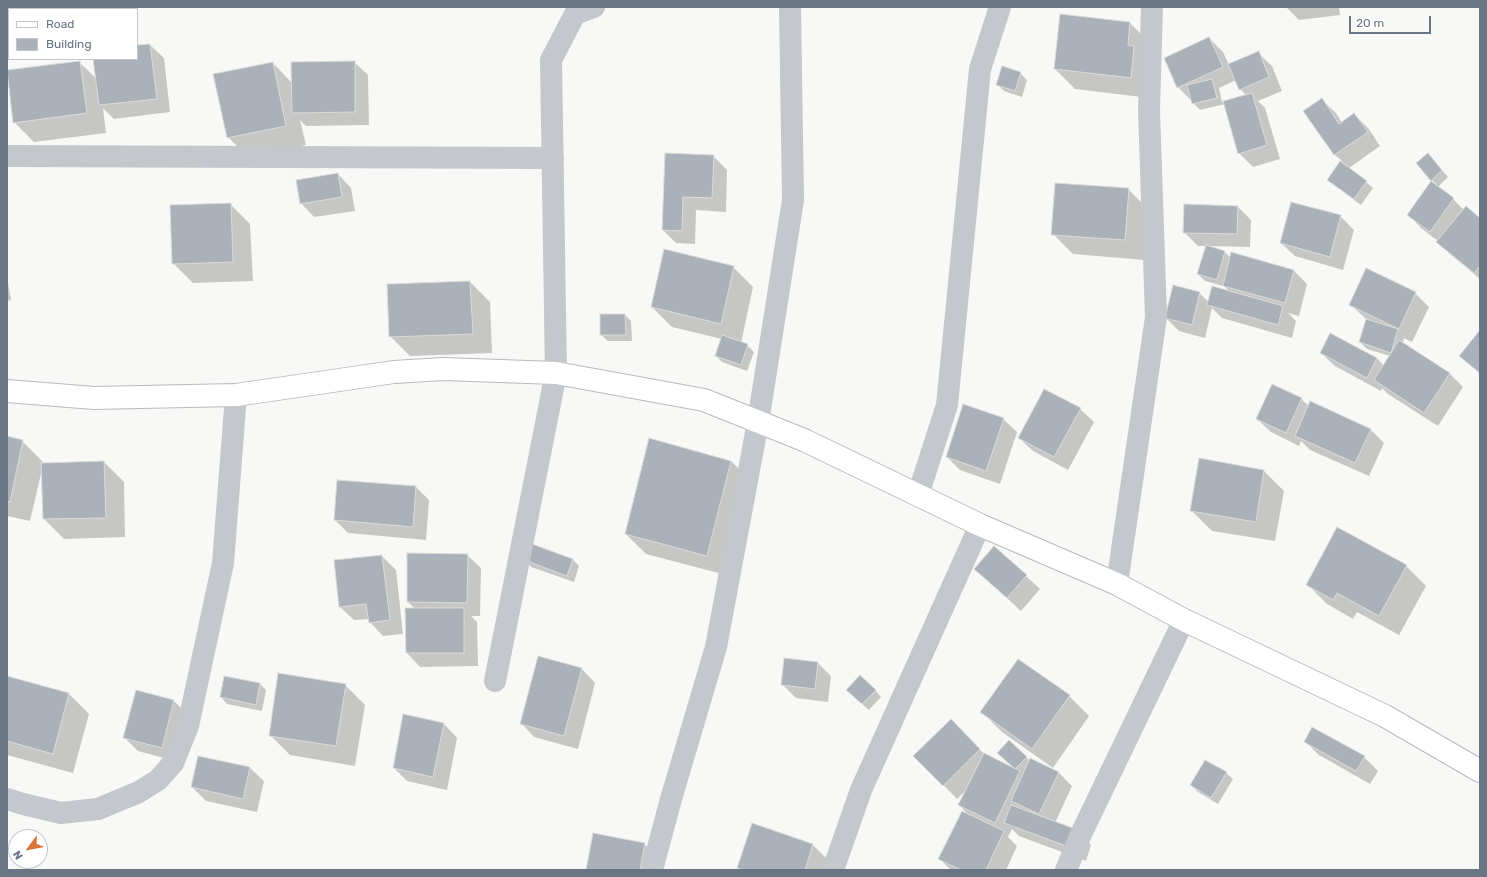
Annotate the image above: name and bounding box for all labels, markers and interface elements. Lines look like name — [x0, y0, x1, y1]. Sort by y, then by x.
legend — [8, 8, 138, 60]
scale bar — [1351, 8, 1433, 34]
text: 20 m — [1356, 16, 1384, 30]
text: Road — [46, 17, 74, 31]
text: Building — [46, 37, 92, 51]
north arrow — [8, 829, 48, 869]
text: N — [11, 848, 26, 862]

